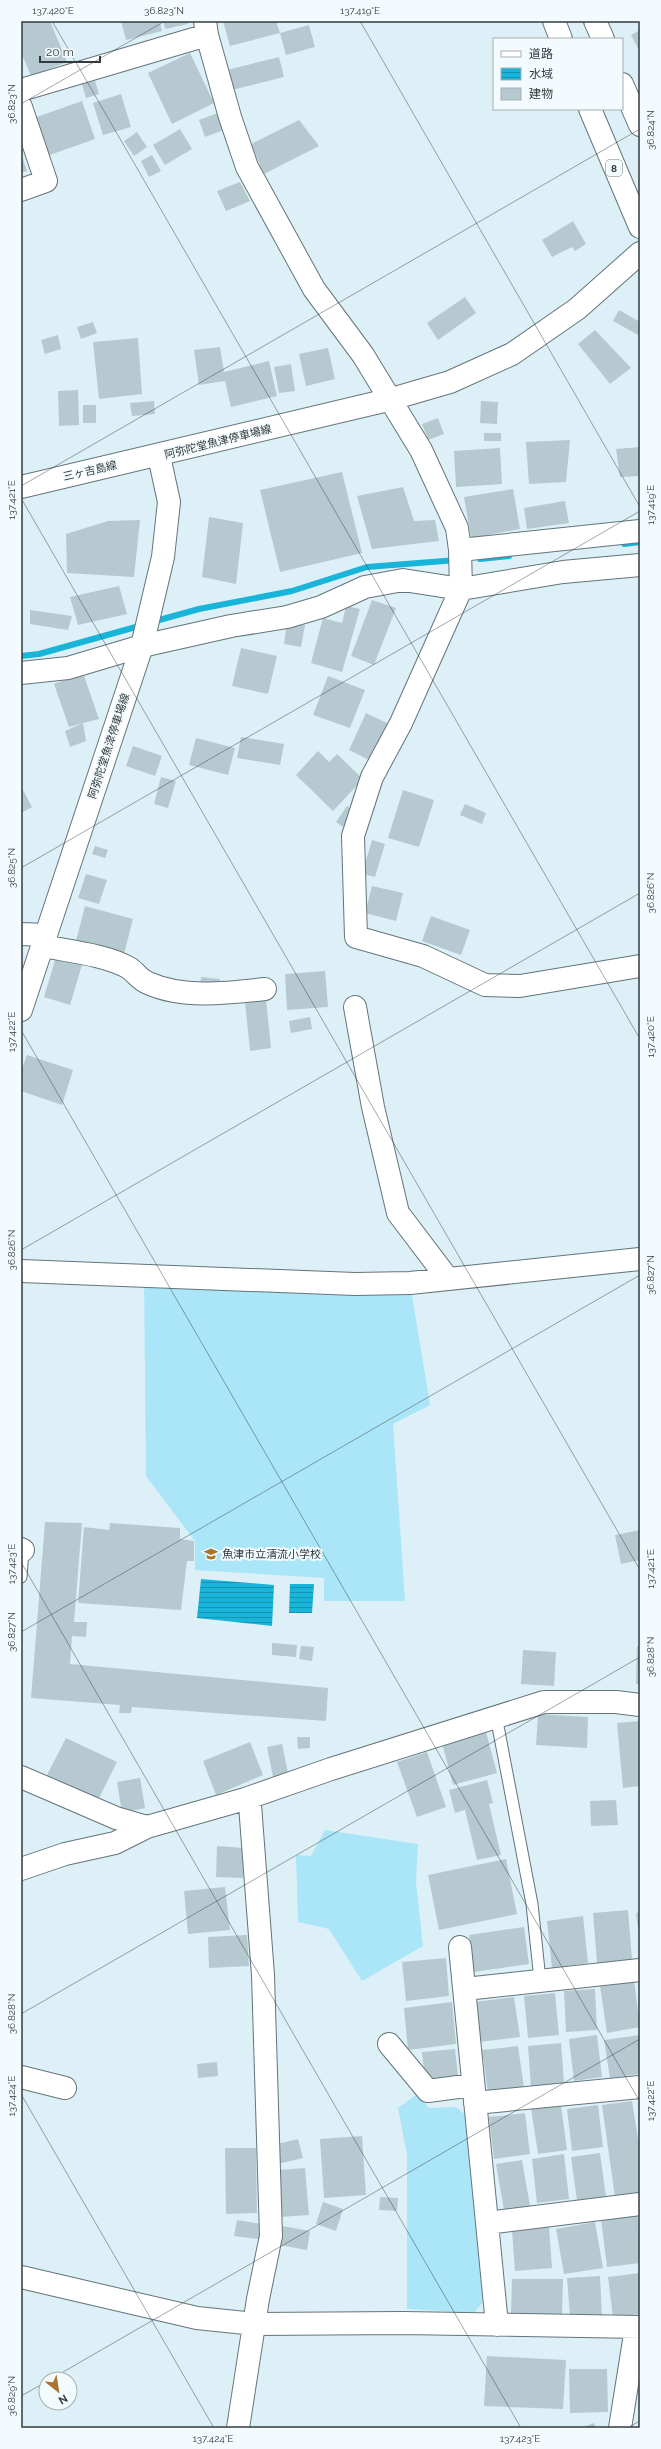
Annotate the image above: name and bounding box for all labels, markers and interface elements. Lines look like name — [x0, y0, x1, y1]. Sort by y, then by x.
text: 137.420°E — [32, 5, 74, 16]
text: 36.823°N — [144, 5, 184, 16]
text: 137.419°E — [340, 5, 380, 16]
scale bar — [40, 38, 100, 64]
legend — [493, 38, 623, 110]
text: 20 m — [46, 45, 74, 59]
text: 道路 — [529, 47, 553, 61]
text: 水域 — [529, 67, 553, 81]
text: 36.823°N — [6, 84, 17, 124]
text: 建物 — [529, 87, 553, 101]
text: 36.824°N — [645, 110, 656, 150]
road number: 8 — [606, 160, 622, 176]
street label: 阿弥陀堂魚津停車場線 — [163, 422, 273, 462]
street label: 三ヶ吉島線 — [62, 458, 118, 484]
text: 137.421°E — [6, 480, 17, 520]
text: 137.419°E — [645, 485, 656, 525]
street label: 阿弥陀堂魚津停車場線 — [86, 692, 132, 800]
text: 36.825°N — [6, 848, 17, 888]
text: 36.826°N — [645, 873, 656, 913]
text: 137.422°E — [6, 1012, 17, 1052]
text: 137.420°E — [645, 1016, 656, 1058]
text: 36.826°N — [6, 1230, 17, 1270]
text: 36.827°N — [645, 1255, 656, 1295]
text: 137.423°E — [6, 1544, 17, 1584]
school or university icon: 魚津市立清流小学校 — [203, 1546, 219, 1562]
place label: 魚津市立清流小学校 — [222, 1548, 321, 1561]
text: 137.421°E — [645, 1549, 656, 1589]
text: 36.827°N — [6, 1612, 17, 1652]
text: 36.828°N — [645, 1637, 656, 1677]
text: 36.828°N — [6, 1994, 17, 2034]
text: 137.424°E — [6, 2076, 17, 2116]
text: 137.422°E — [645, 2081, 656, 2121]
north arrow — [38, 2371, 78, 2411]
text: 36.829°N — [6, 2376, 17, 2416]
text: N — [56, 2391, 70, 2407]
text: 137.424°E — [193, 2433, 233, 2444]
text: 137.423°E — [500, 2433, 540, 2444]

